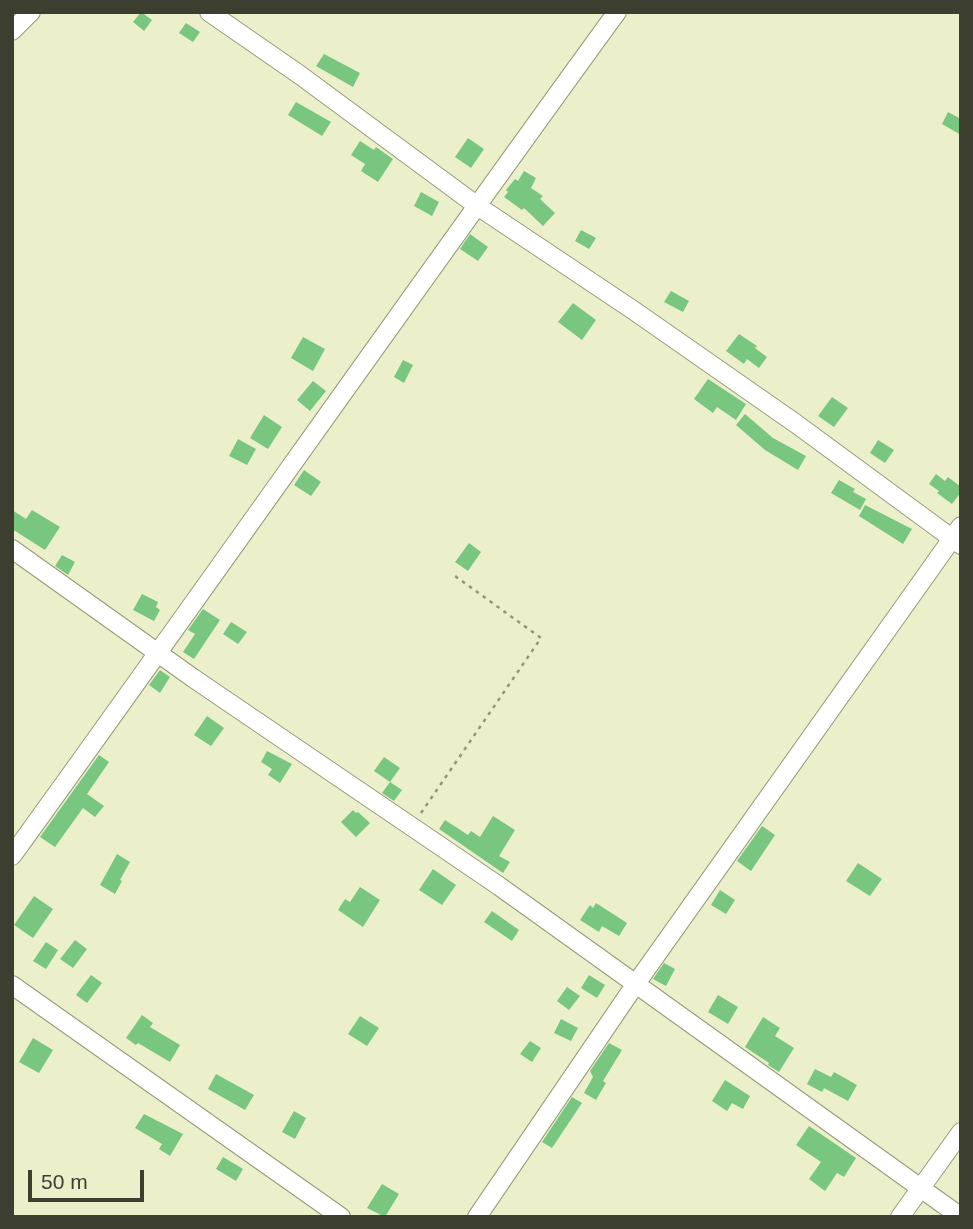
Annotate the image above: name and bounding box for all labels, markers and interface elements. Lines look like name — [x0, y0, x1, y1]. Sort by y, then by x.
scale bar — [32, 1156, 147, 1200]
text: 50 m — [41, 1170, 88, 1193]

